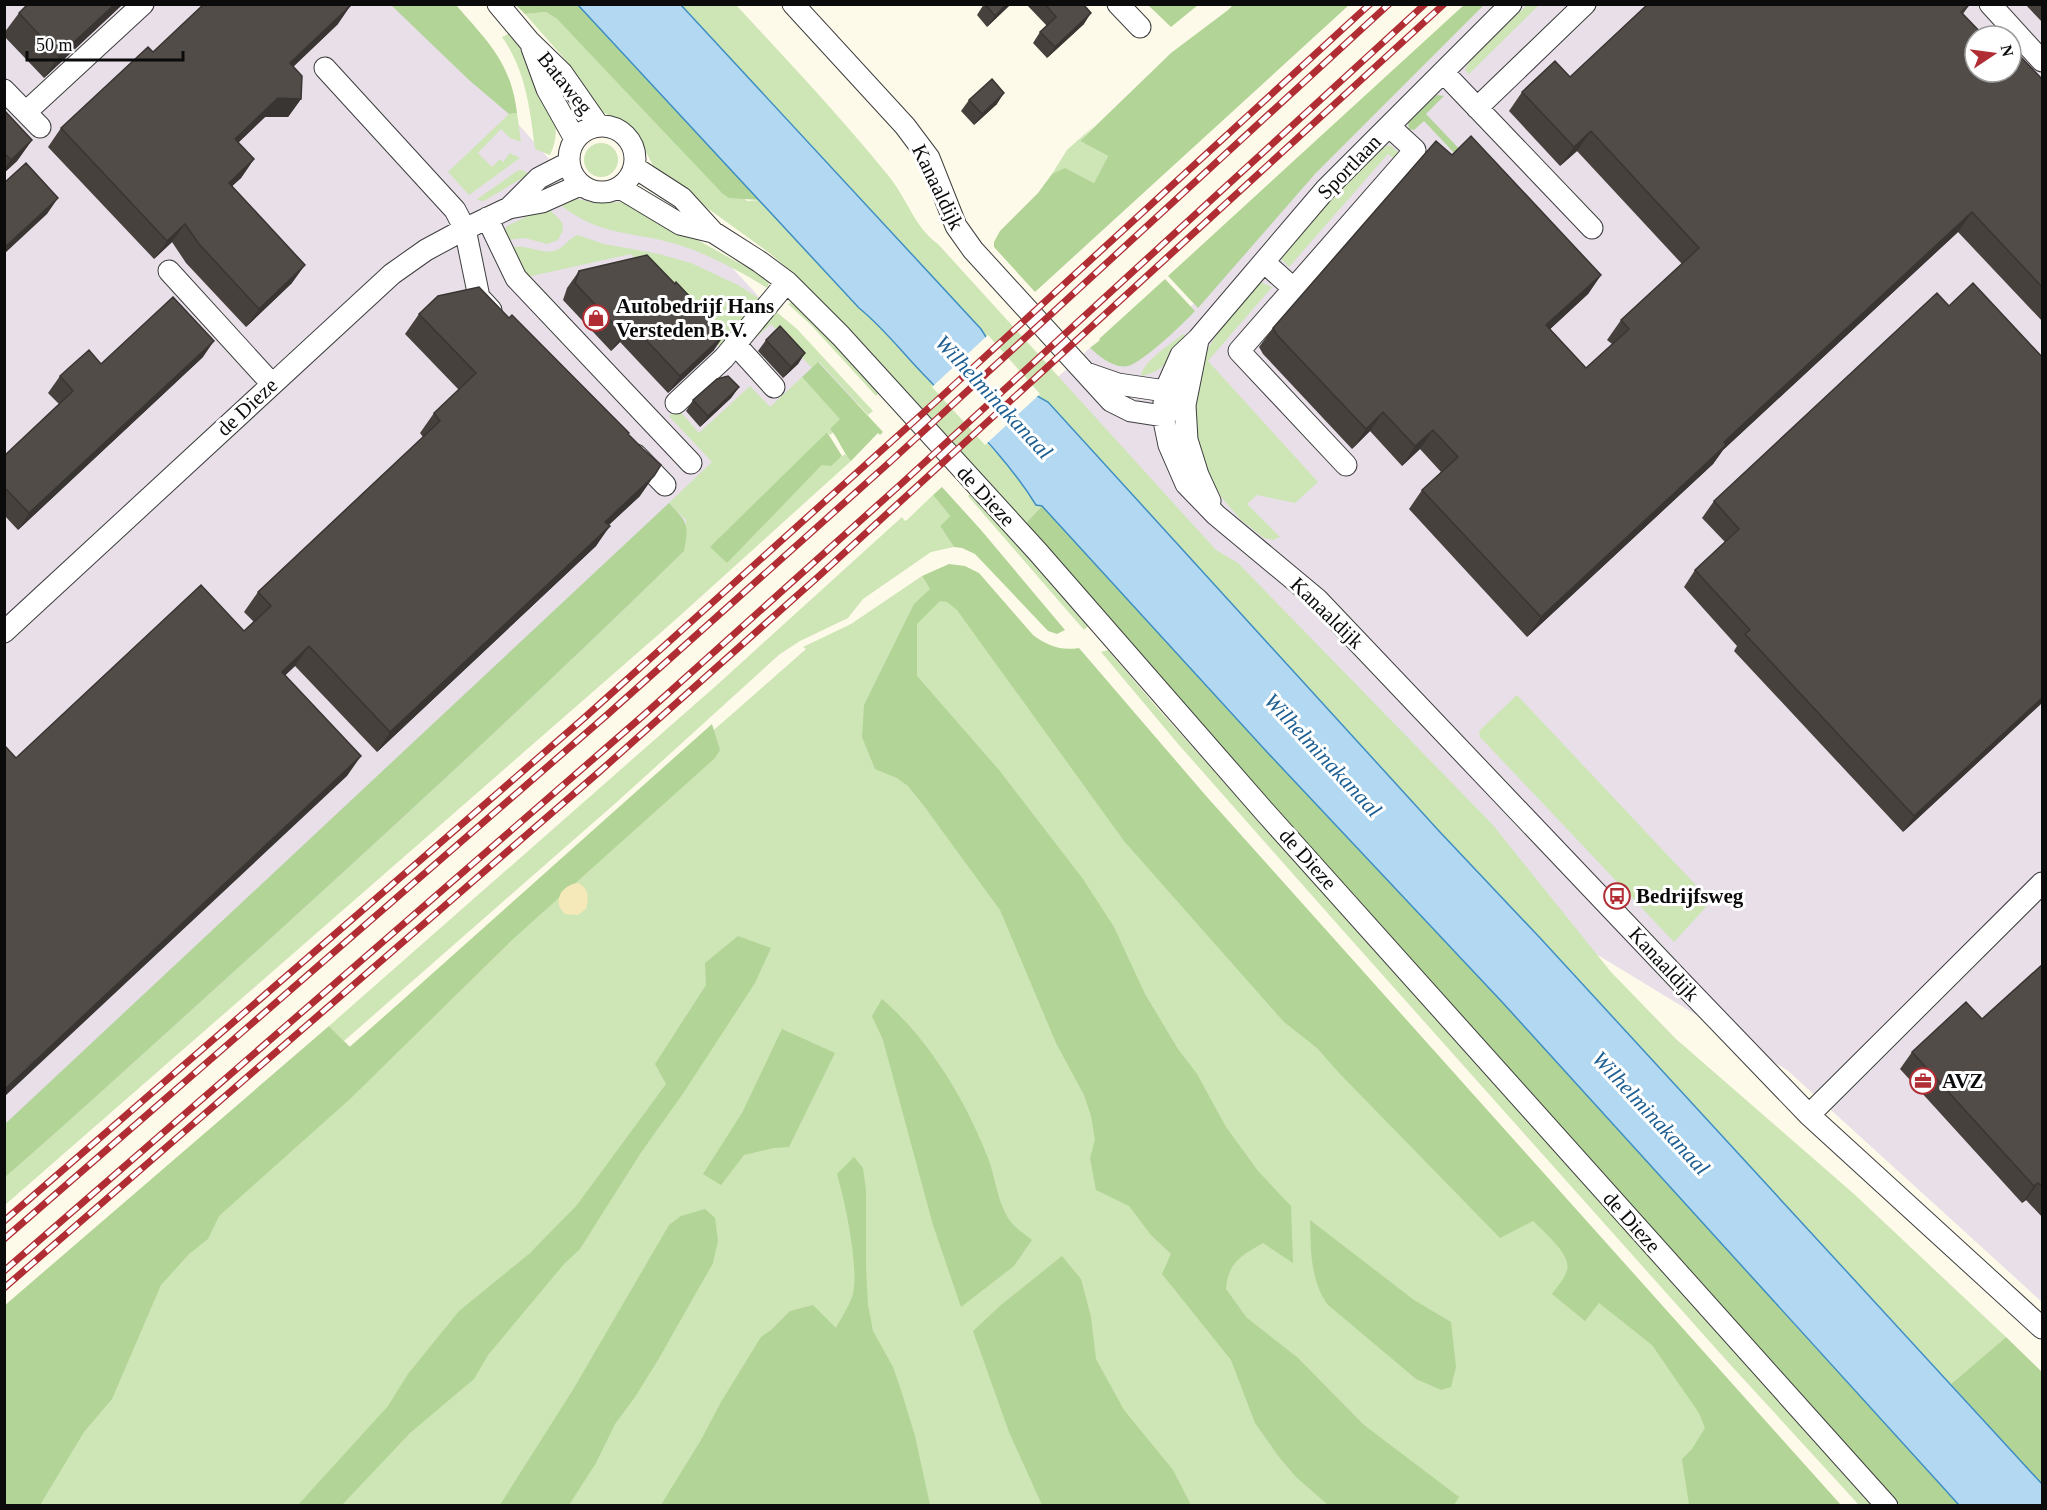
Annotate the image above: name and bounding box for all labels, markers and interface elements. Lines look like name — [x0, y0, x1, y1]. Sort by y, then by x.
scale bar — [27, 24, 183, 62]
north arrow — [1963, 24, 2023, 84]
text: 50 m — [36, 35, 73, 55]
text: N — [1998, 43, 2017, 59]
street label: Bataweg — [533, 47, 598, 119]
street label: Sportlaan — [1312, 129, 1386, 204]
street label: Kanaaldijk — [907, 140, 969, 234]
place label: Autobedrijf Hans Versteden B.V. — [616, 294, 774, 342]
shop icon: Autobedrijf Hans Versteden B.V. — [581, 303, 611, 333]
water label: Wilhelminakanaal — [930, 330, 1058, 464]
street label: de Dieze — [212, 373, 282, 441]
street label: de Dieze — [952, 461, 1020, 531]
street label: Kanaaldijk — [1286, 572, 1369, 654]
water label: Wilhelminakanaal — [1259, 688, 1387, 822]
street label: de Dieze — [1274, 823, 1342, 895]
bus stop icon: Bedrijfsweg — [1602, 881, 1632, 911]
place label: Bedrijfsweg — [1636, 884, 1744, 908]
street label: Kanaaldijk — [1624, 922, 1705, 1006]
water label: Wilhelminakanaal — [1587, 1046, 1715, 1180]
office icon: AVZ — [1908, 1066, 1938, 1096]
place label: AVZ — [1942, 1069, 1984, 1093]
street label: de Dieze — [1598, 1186, 1666, 1258]

